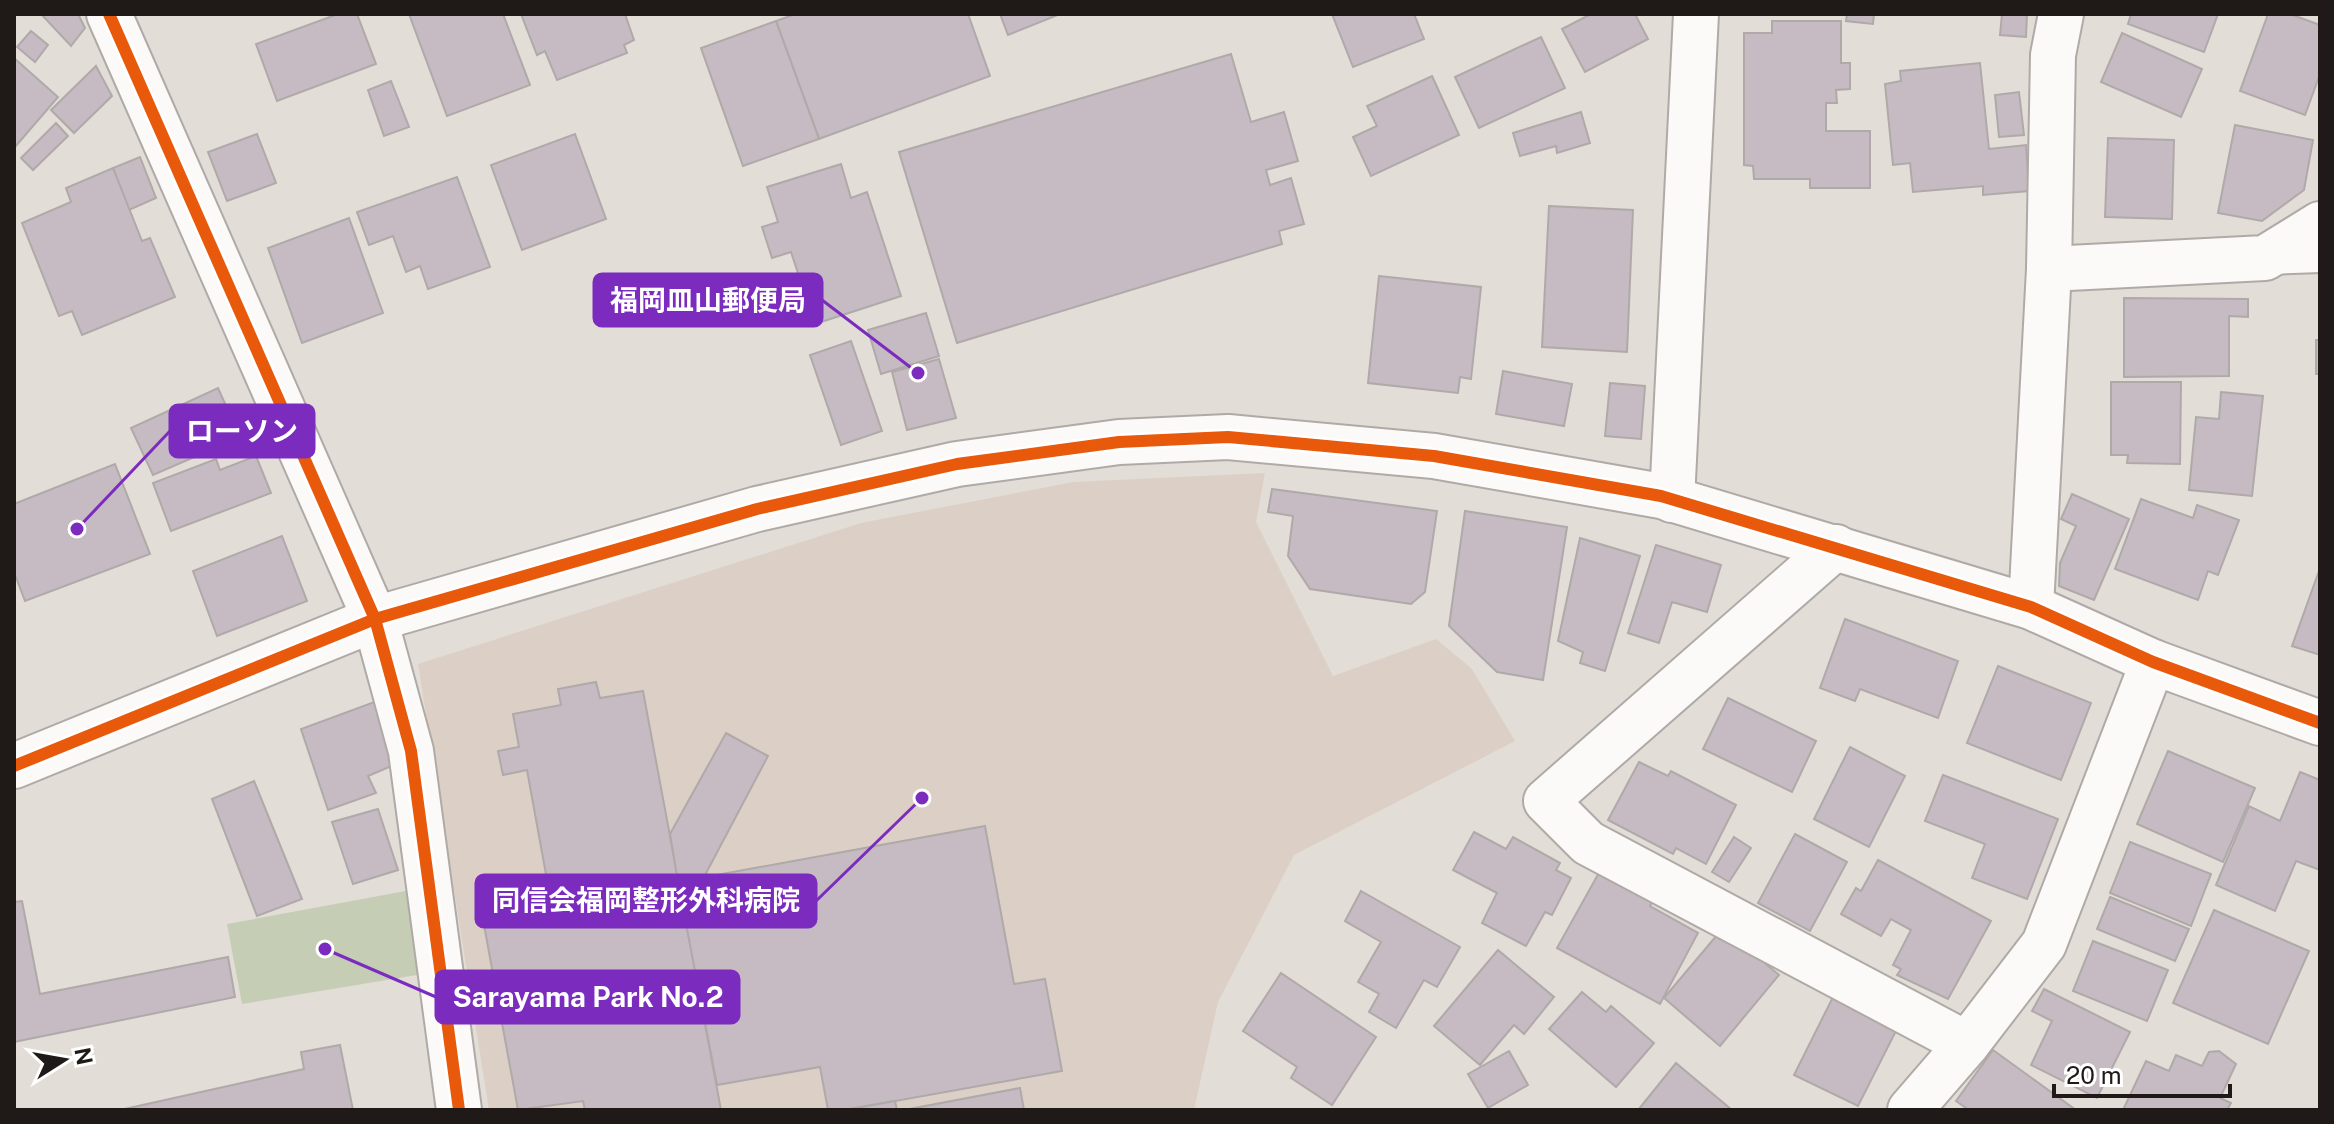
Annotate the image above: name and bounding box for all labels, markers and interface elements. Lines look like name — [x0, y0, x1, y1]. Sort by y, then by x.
callout: 福岡皿山郵便局 — [594, 274, 822, 326]
text: 福岡皿山郵便局 — [610, 283, 806, 316]
callout: ローソン — [170, 405, 314, 457]
text: ローソン — [186, 414, 298, 447]
callout: 同信会福岡整形外科病院 — [476, 875, 816, 927]
text: 同信会福岡整形外科病院 — [492, 883, 800, 916]
callout: Sarayama Park No.2 — [436, 971, 739, 1023]
text: Sarayama Park No.2 — [452, 980, 724, 1013]
north arrow — [24, 1020, 104, 1100]
text: N — [69, 1045, 98, 1067]
scale bar — [2054, 1048, 2230, 1098]
text: 20 m — [2066, 1061, 2122, 1089]

